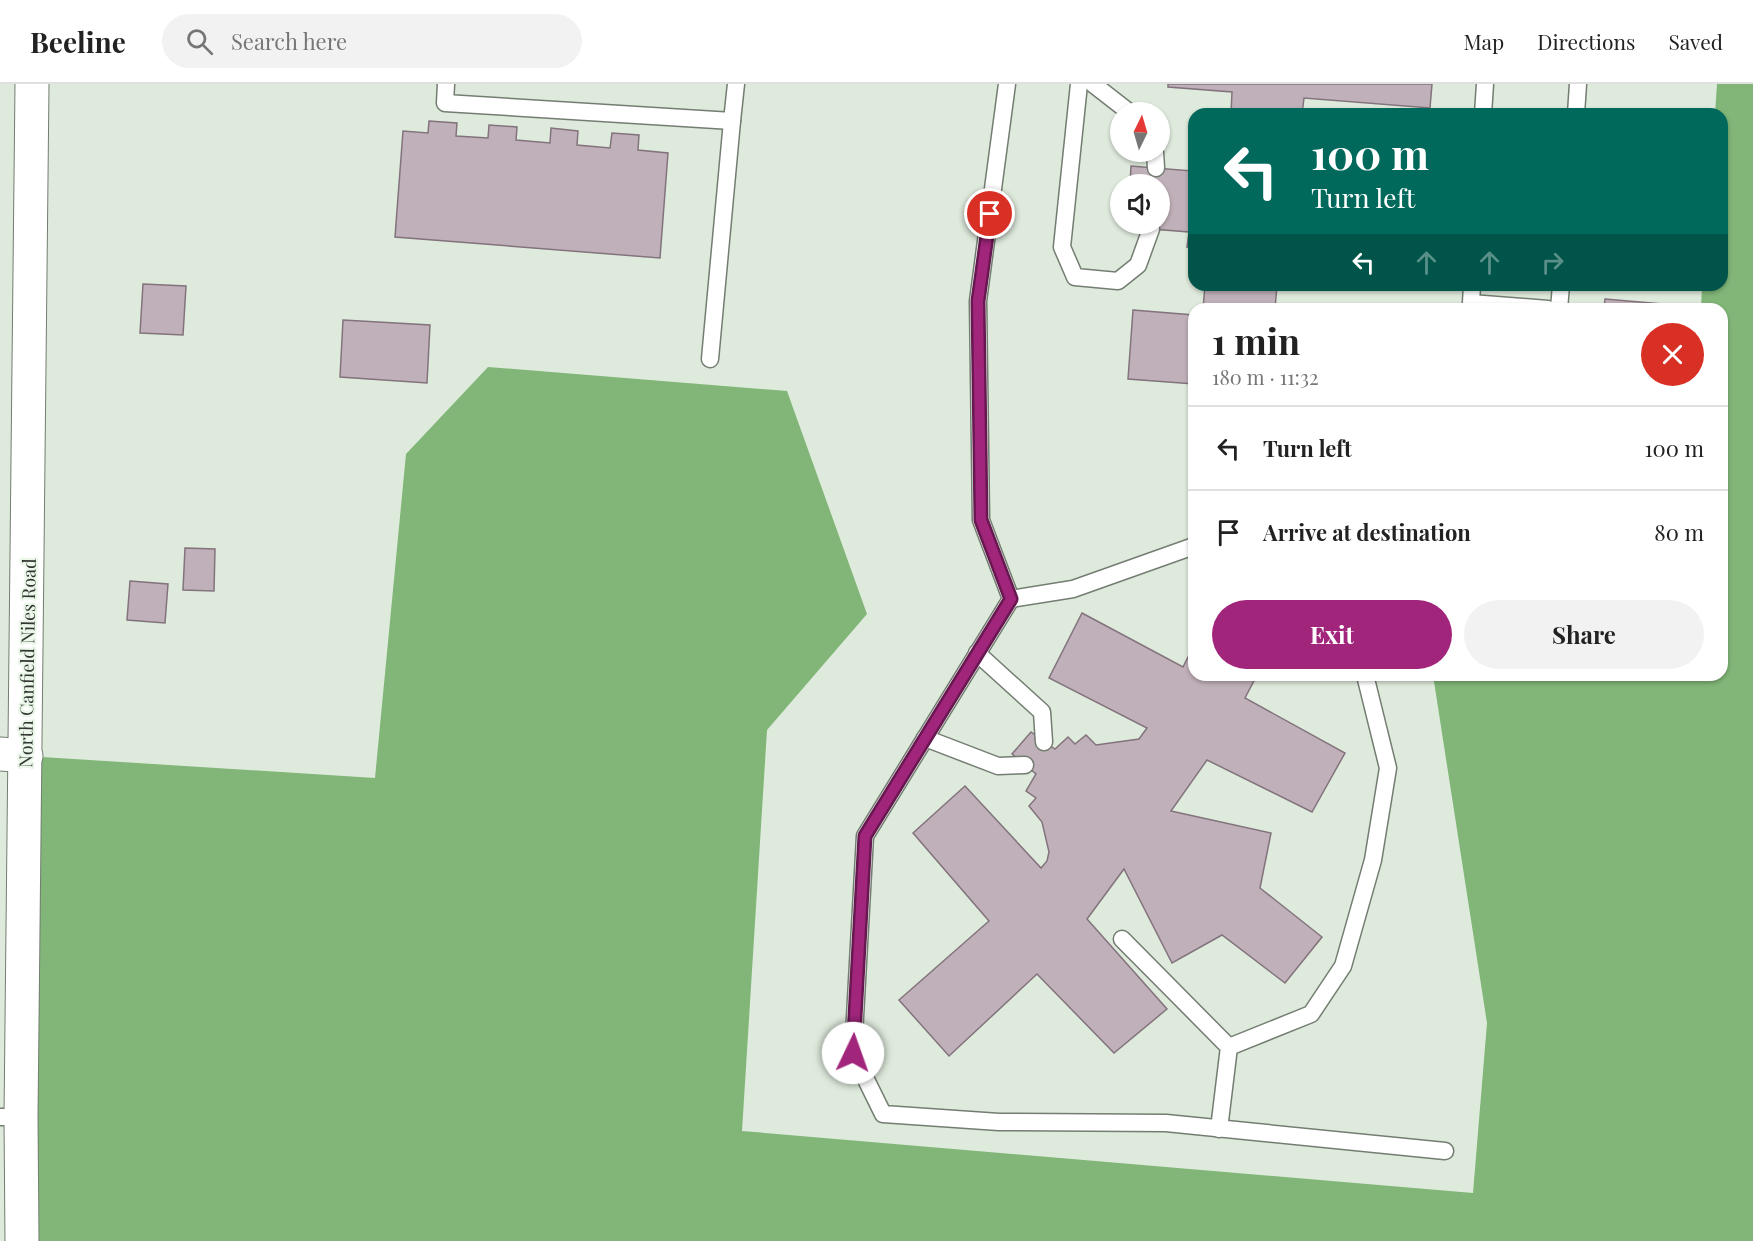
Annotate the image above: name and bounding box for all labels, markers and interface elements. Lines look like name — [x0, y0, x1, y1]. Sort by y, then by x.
search box — [162, 14, 582, 68]
text: Beeline — [30, 23, 126, 60]
icon: search — [183, 25, 216, 58]
text: Search here — [231, 26, 347, 56]
text: Map — [1463, 27, 1504, 55]
text: Directions — [1537, 27, 1635, 55]
text: Saved — [1668, 27, 1723, 55]
north arrow — [1110, 102, 1170, 162]
map controls — [1110, 102, 1170, 234]
text: 100 m — [1311, 125, 1429, 181]
icon: left — [1212, 132, 1290, 210]
button: sound — [1110, 174, 1170, 234]
text: Turn left — [1311, 179, 1415, 215]
pin — [964, 188, 1015, 239]
icon: arrive — [973, 197, 1006, 230]
icon: left — [1347, 246, 1380, 279]
icon: ahead — [1410, 246, 1443, 279]
icon: ahead — [1473, 246, 1506, 279]
icon: right — [1536, 246, 1569, 279]
text: 1 min — [1212, 316, 1300, 364]
button: close — [1641, 323, 1704, 386]
text: 180 m · 11:32 — [1212, 363, 1319, 390]
icon: left — [1212, 432, 1245, 465]
text: Turn left — [1263, 433, 1352, 463]
text: 100 m — [1644, 433, 1704, 463]
icon: arrive — [1212, 516, 1245, 549]
text: Arrive at destination — [1263, 517, 1471, 547]
text: 80 m — [1654, 517, 1704, 547]
street label: North Canfield Niles Road — [13, 558, 41, 768]
button: Exit — [1212, 600, 1452, 669]
button: Share — [1464, 600, 1704, 669]
position arrow — [821, 1021, 885, 1085]

